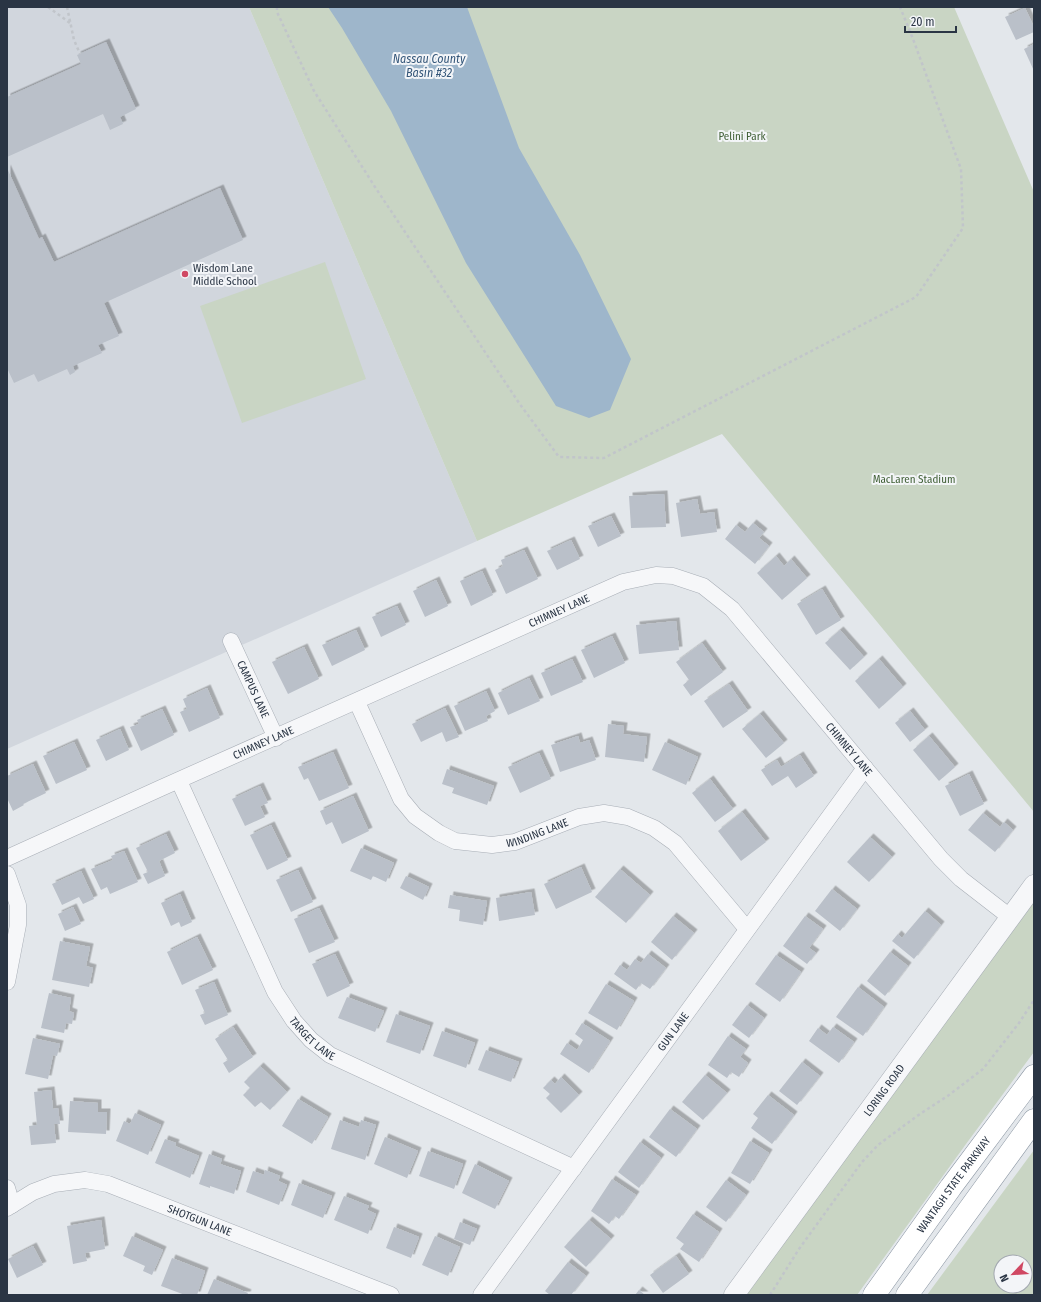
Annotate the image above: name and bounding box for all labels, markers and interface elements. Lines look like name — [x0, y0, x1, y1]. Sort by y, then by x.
scale bar — [905, 8, 956, 34]
text: 20 m — [911, 15, 935, 29]
water label: Nassau County Basin #32 — [393, 52, 466, 80]
park label: Pelini Park — [718, 130, 766, 143]
place label: Wisdom Lane Middle School — [193, 262, 257, 288]
marker: Wisdom Lane Middle School — [180, 269, 190, 279]
park label: MacLaren Stadium — [873, 473, 955, 486]
street label: CHIMNEY LANE — [527, 592, 592, 630]
street label: CAMPUS LANE — [234, 658, 272, 720]
street label: CHIMNEY LANE — [823, 720, 875, 779]
street label: CHIMNEY LANE — [231, 724, 296, 762]
street label: WINDING LANE — [505, 816, 570, 850]
street label: GUN LANE — [655, 1010, 692, 1054]
street label: TARGET LANE — [286, 1015, 337, 1063]
street label: LORING ROAD — [861, 1062, 908, 1119]
street label: WANTAGH STATE PARKWAY — [914, 1134, 994, 1236]
street label: SHOTGUN LANE — [165, 1202, 233, 1239]
north arrow — [993, 1254, 1033, 1294]
text: N — [997, 1272, 1012, 1284]

